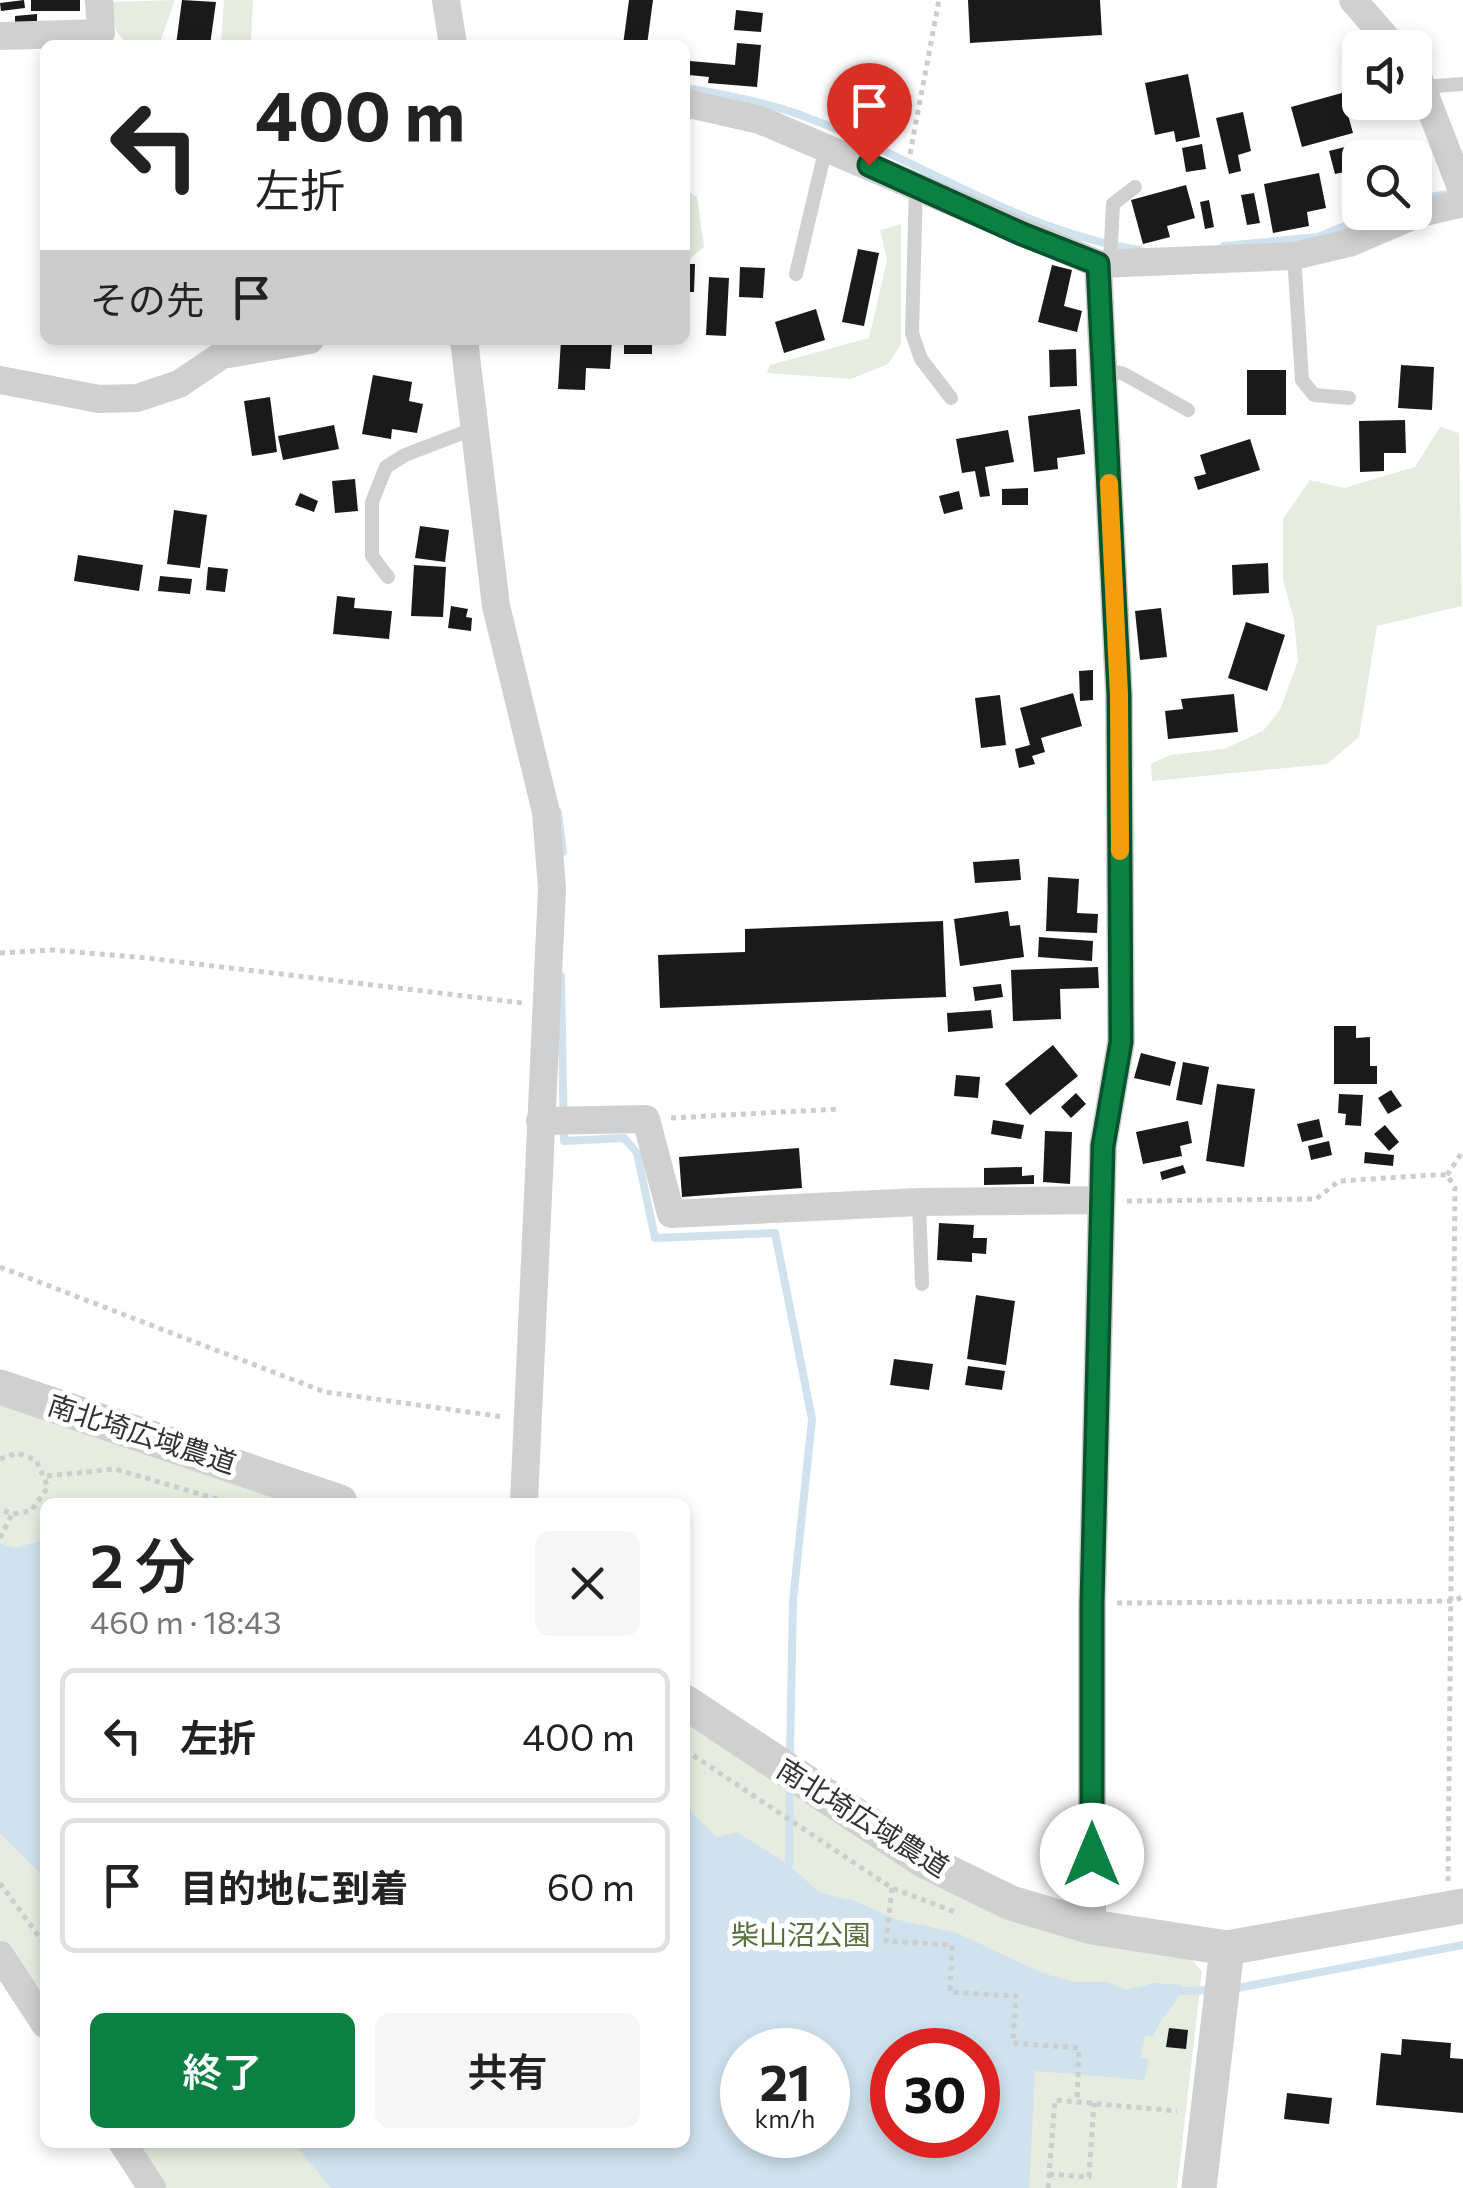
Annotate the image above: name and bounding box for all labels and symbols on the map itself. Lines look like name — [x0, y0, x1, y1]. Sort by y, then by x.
pin — [827, 63, 912, 166]
street label: 南北埼広域農道 — [44, 1387, 241, 1480]
street label: 南北埼広域農道 — [771, 1751, 956, 1884]
position arrow — [1040, 1803, 1144, 1907]
park label: 柴山沼公園 — [731, 1917, 871, 1951]
speed limit sign: 30 — [870, 2028, 1000, 2158]

